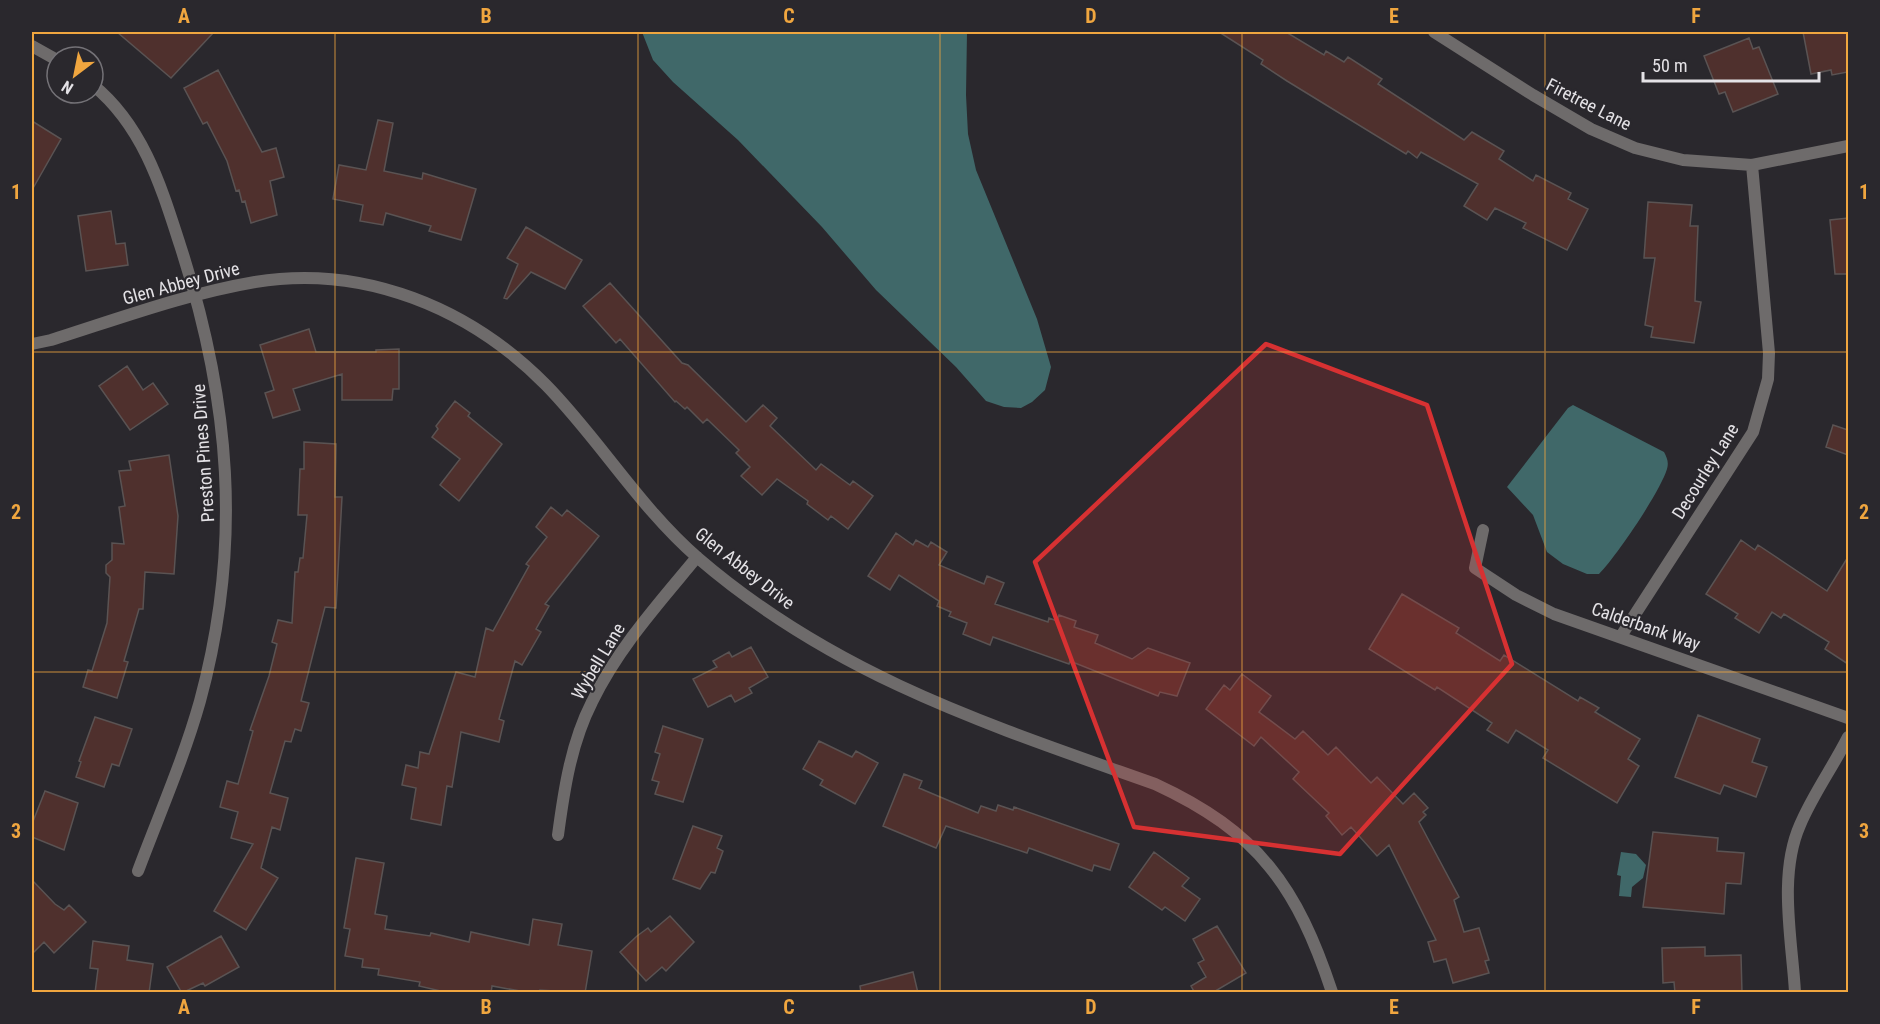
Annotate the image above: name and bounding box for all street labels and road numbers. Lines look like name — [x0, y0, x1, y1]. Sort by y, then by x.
street label: Firetree Lane — [1543, 74, 1635, 134]
street label: Glen Abbey Drive — [120, 257, 242, 309]
street label: Preston Pines Drive — [188, 383, 218, 523]
street label: Decourley Lane — [1667, 419, 1743, 523]
street label: Glen Abbey Drive — [691, 523, 799, 613]
street label: Calderbank Way — [1589, 598, 1704, 655]
street label: Wybell Lane — [567, 619, 629, 703]

